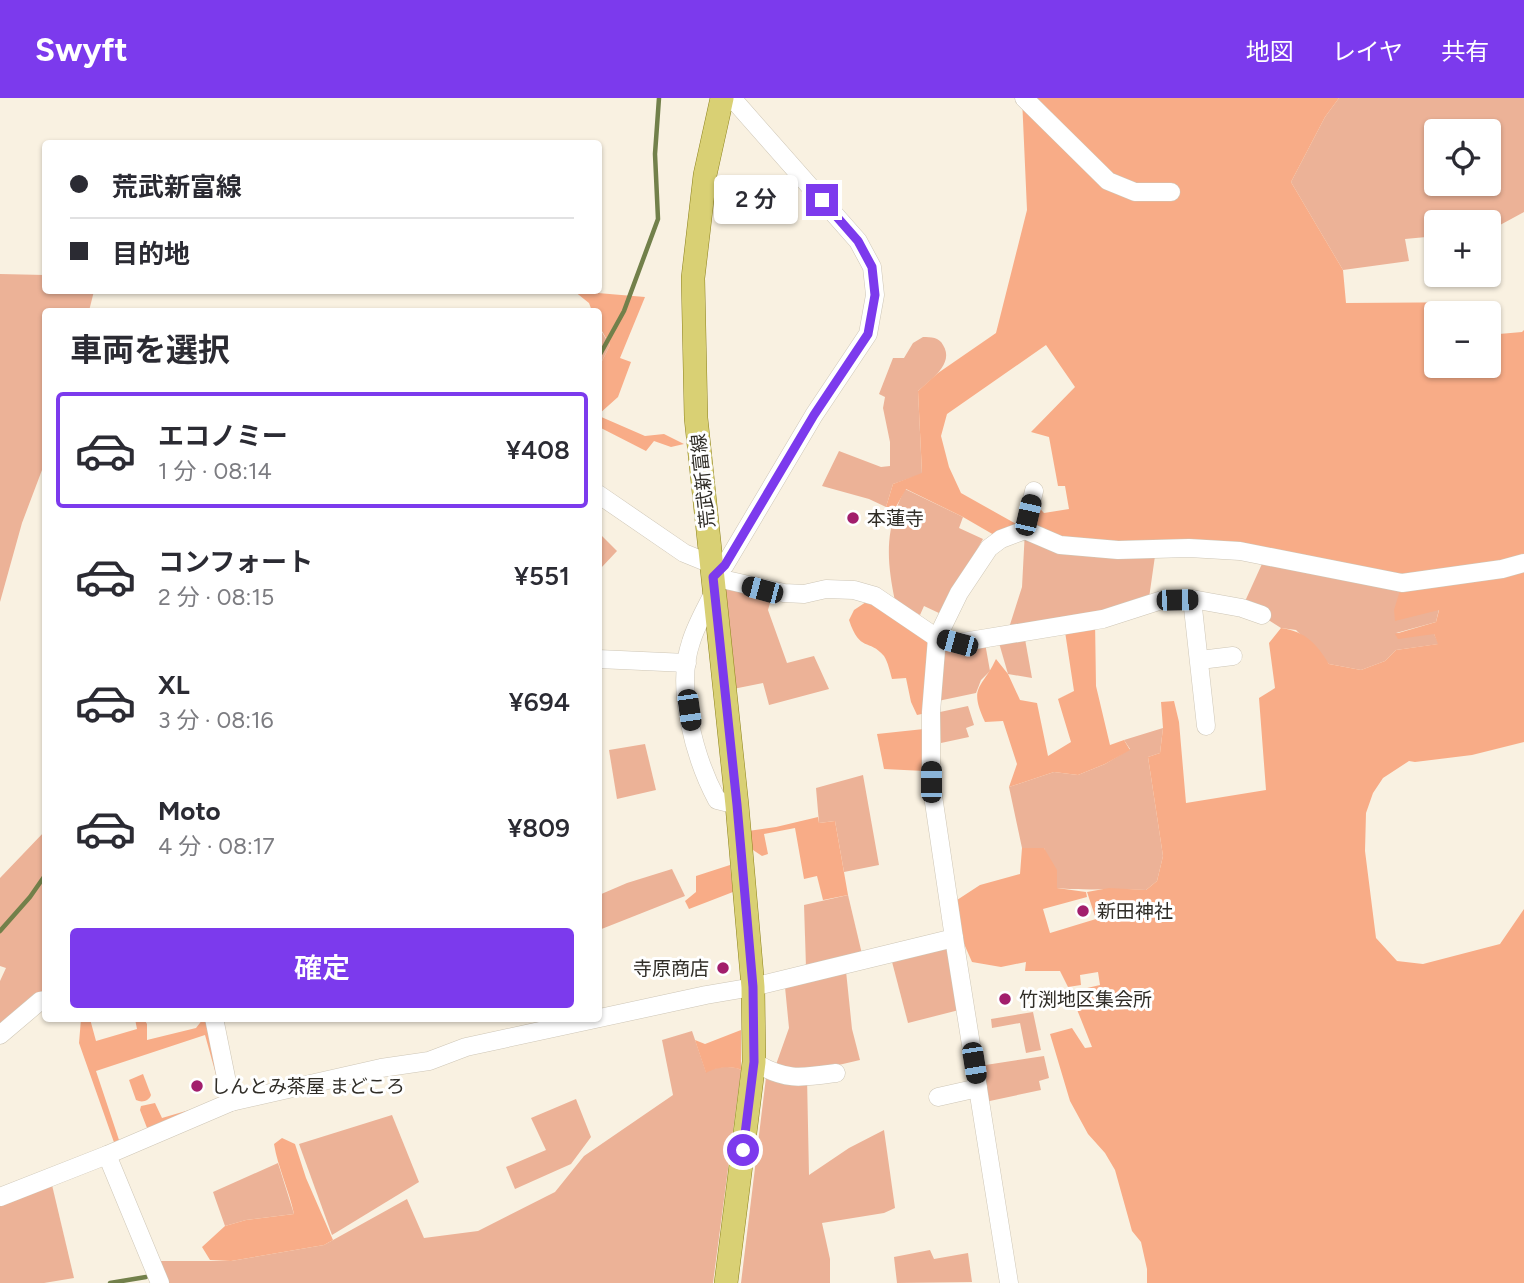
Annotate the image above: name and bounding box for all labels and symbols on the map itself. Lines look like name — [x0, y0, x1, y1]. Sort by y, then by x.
callout: 2 分 — [714, 176, 798, 224]
route end — [806, 184, 838, 216]
street label: 荒武新富線 — [687, 433, 719, 529]
car — [1014, 492, 1043, 538]
place label: 本蓮寺 — [867, 507, 924, 530]
marker: 本蓮寺 — [845, 510, 861, 526]
car — [739, 574, 786, 606]
car — [1156, 589, 1199, 611]
car — [934, 627, 981, 659]
car — [676, 688, 703, 732]
car — [921, 761, 942, 803]
place label: 新田神社 — [1097, 900, 1173, 923]
marker: 新田神社 — [1075, 903, 1091, 919]
place label: 寺原商店 — [633, 957, 709, 980]
marker: 寺原商店 — [715, 960, 731, 976]
place label: 竹渕地区集会所 — [1019, 988, 1152, 1011]
marker: 竹渕地区集会所 — [997, 991, 1013, 1007]
car — [961, 1041, 988, 1085]
place label: しんとみ茶屋 まどころ — [211, 1075, 405, 1098]
marker: しんとみ茶屋 まどころ — [189, 1078, 205, 1094]
route start — [727, 1134, 759, 1166]

